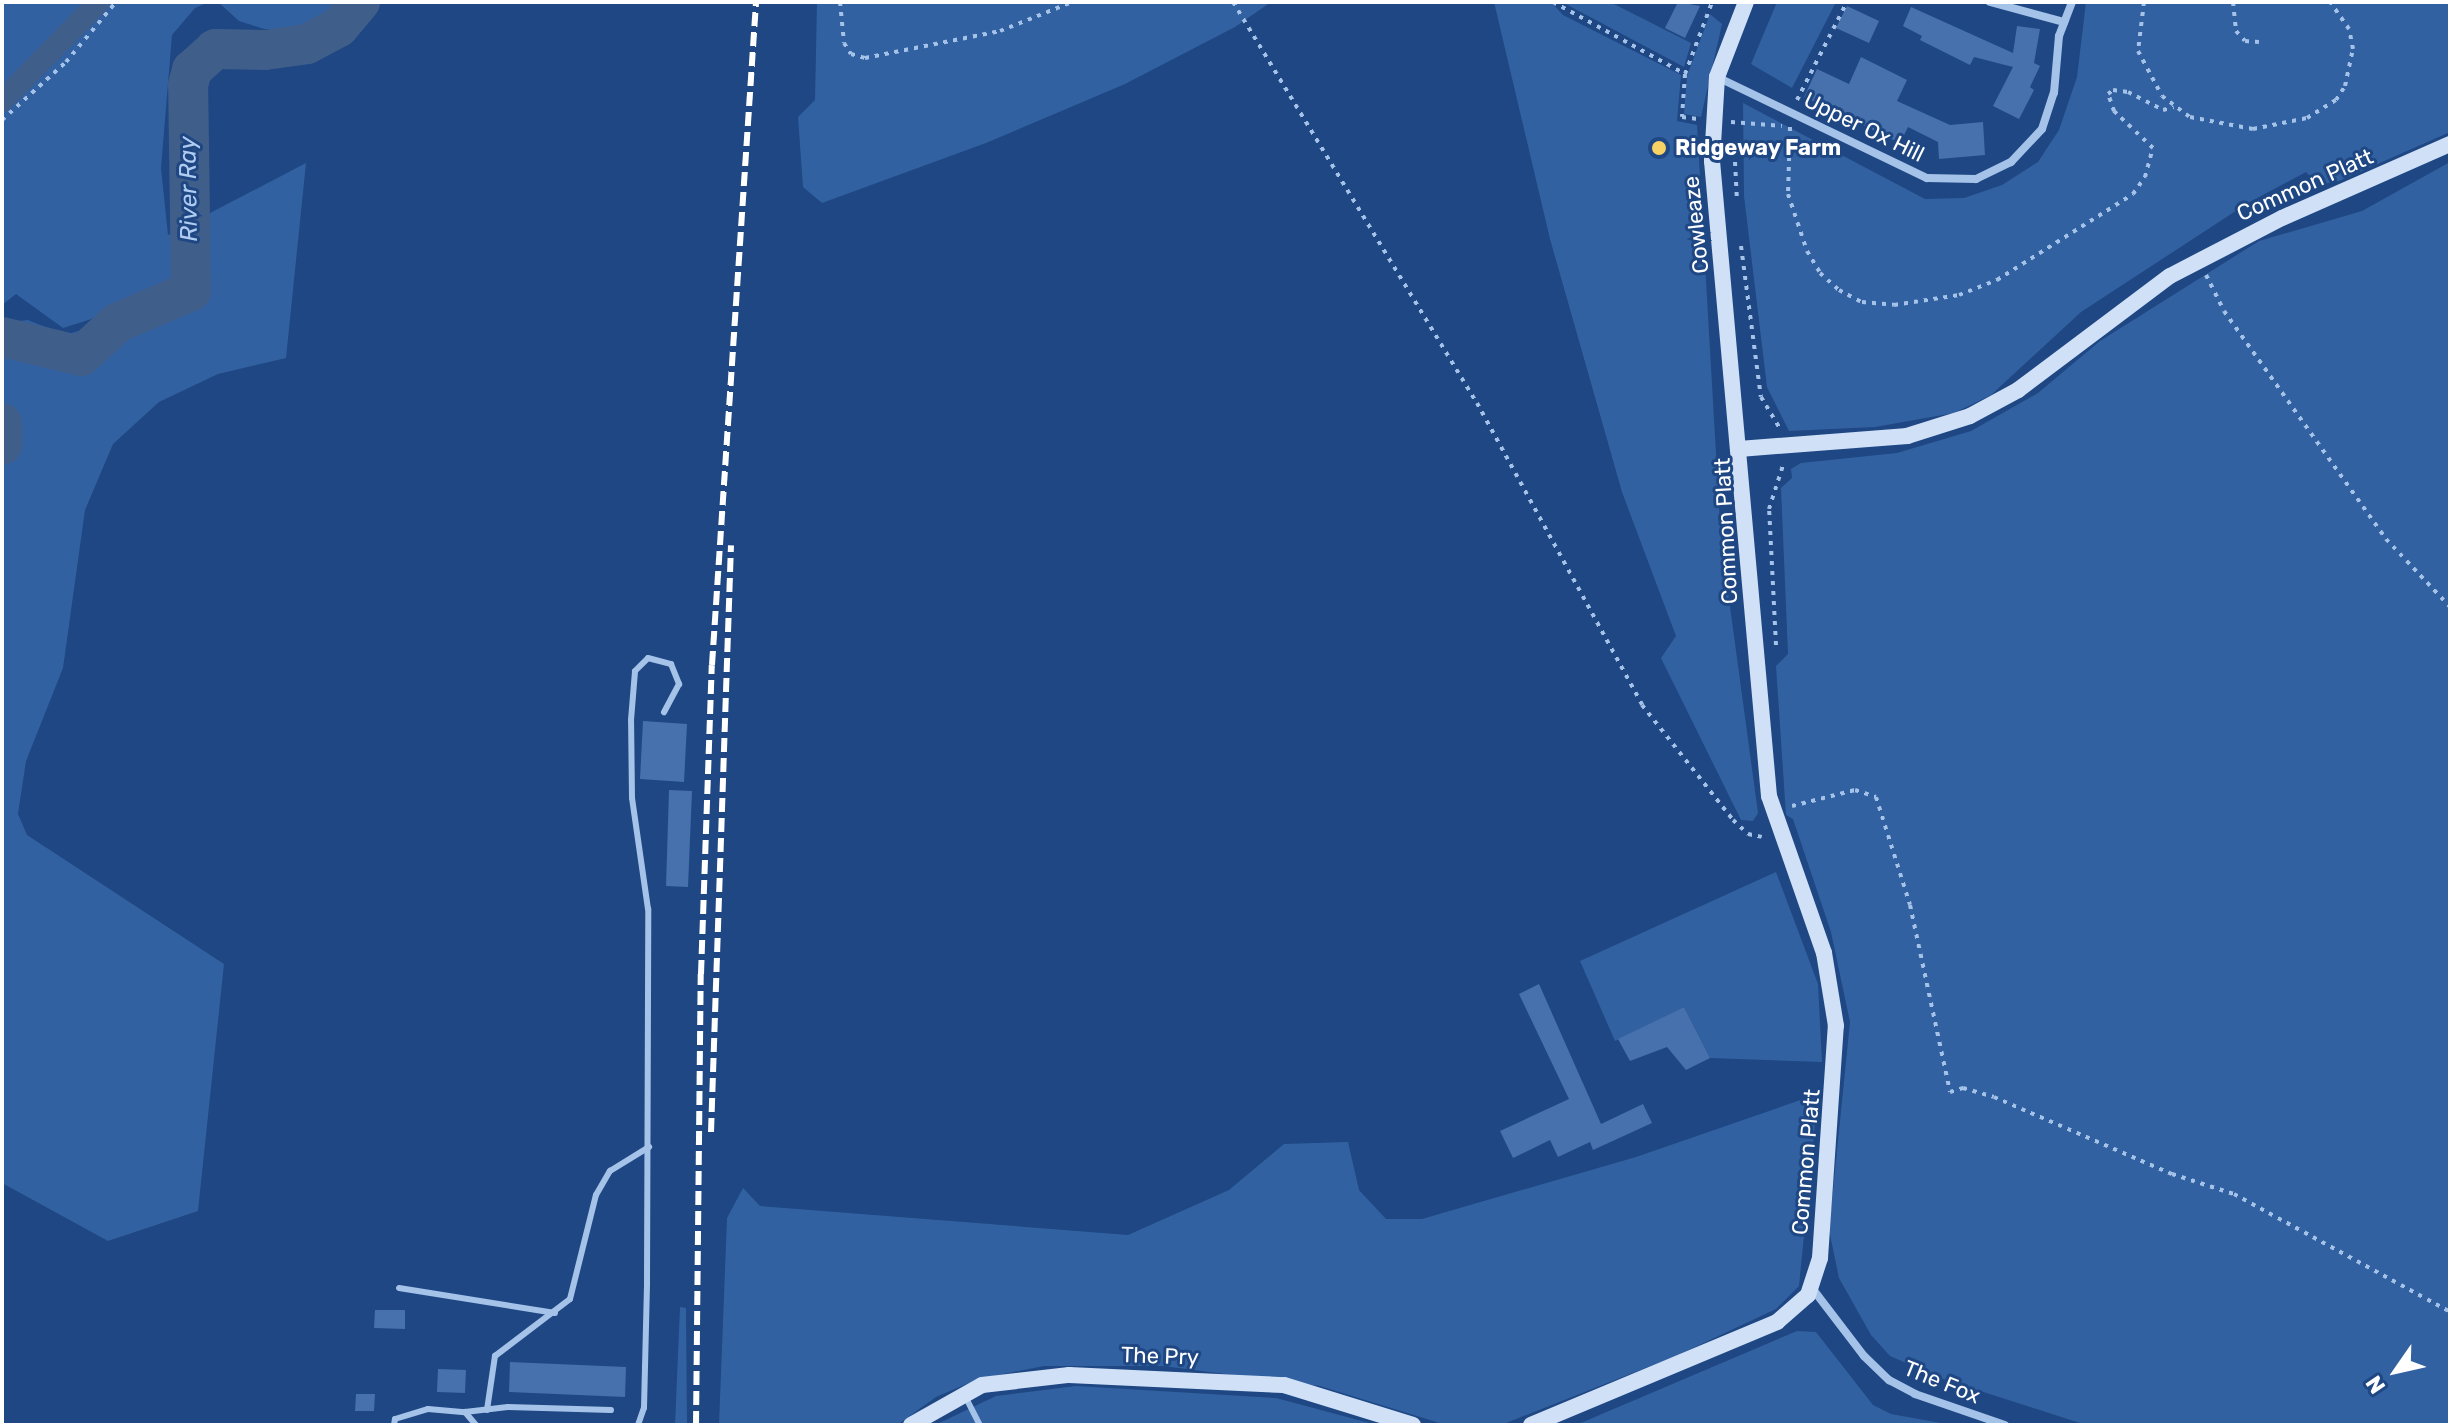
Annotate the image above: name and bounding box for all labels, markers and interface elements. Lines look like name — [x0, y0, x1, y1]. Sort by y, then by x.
street label: Upper Ox Hill — [1799, 86, 1929, 168]
place label: Ridgeway Farm — [1675, 135, 1842, 161]
water label: River Ray — [174, 136, 204, 242]
marker: Ridgeway Farm — [1650, 139, 1668, 157]
street label: Common Platt — [2233, 143, 2377, 227]
street label: Cowleaze — [1678, 175, 1714, 275]
street label: Common Platt — [1709, 457, 1743, 605]
street label: Common Platt — [1786, 1088, 1826, 1236]
north arrow — [2356, 1331, 2436, 1411]
street label: The Pry — [1121, 1341, 1199, 1371]
street label: The Fox — [1900, 1355, 1984, 1409]
text: N — [2360, 1371, 2391, 1399]

